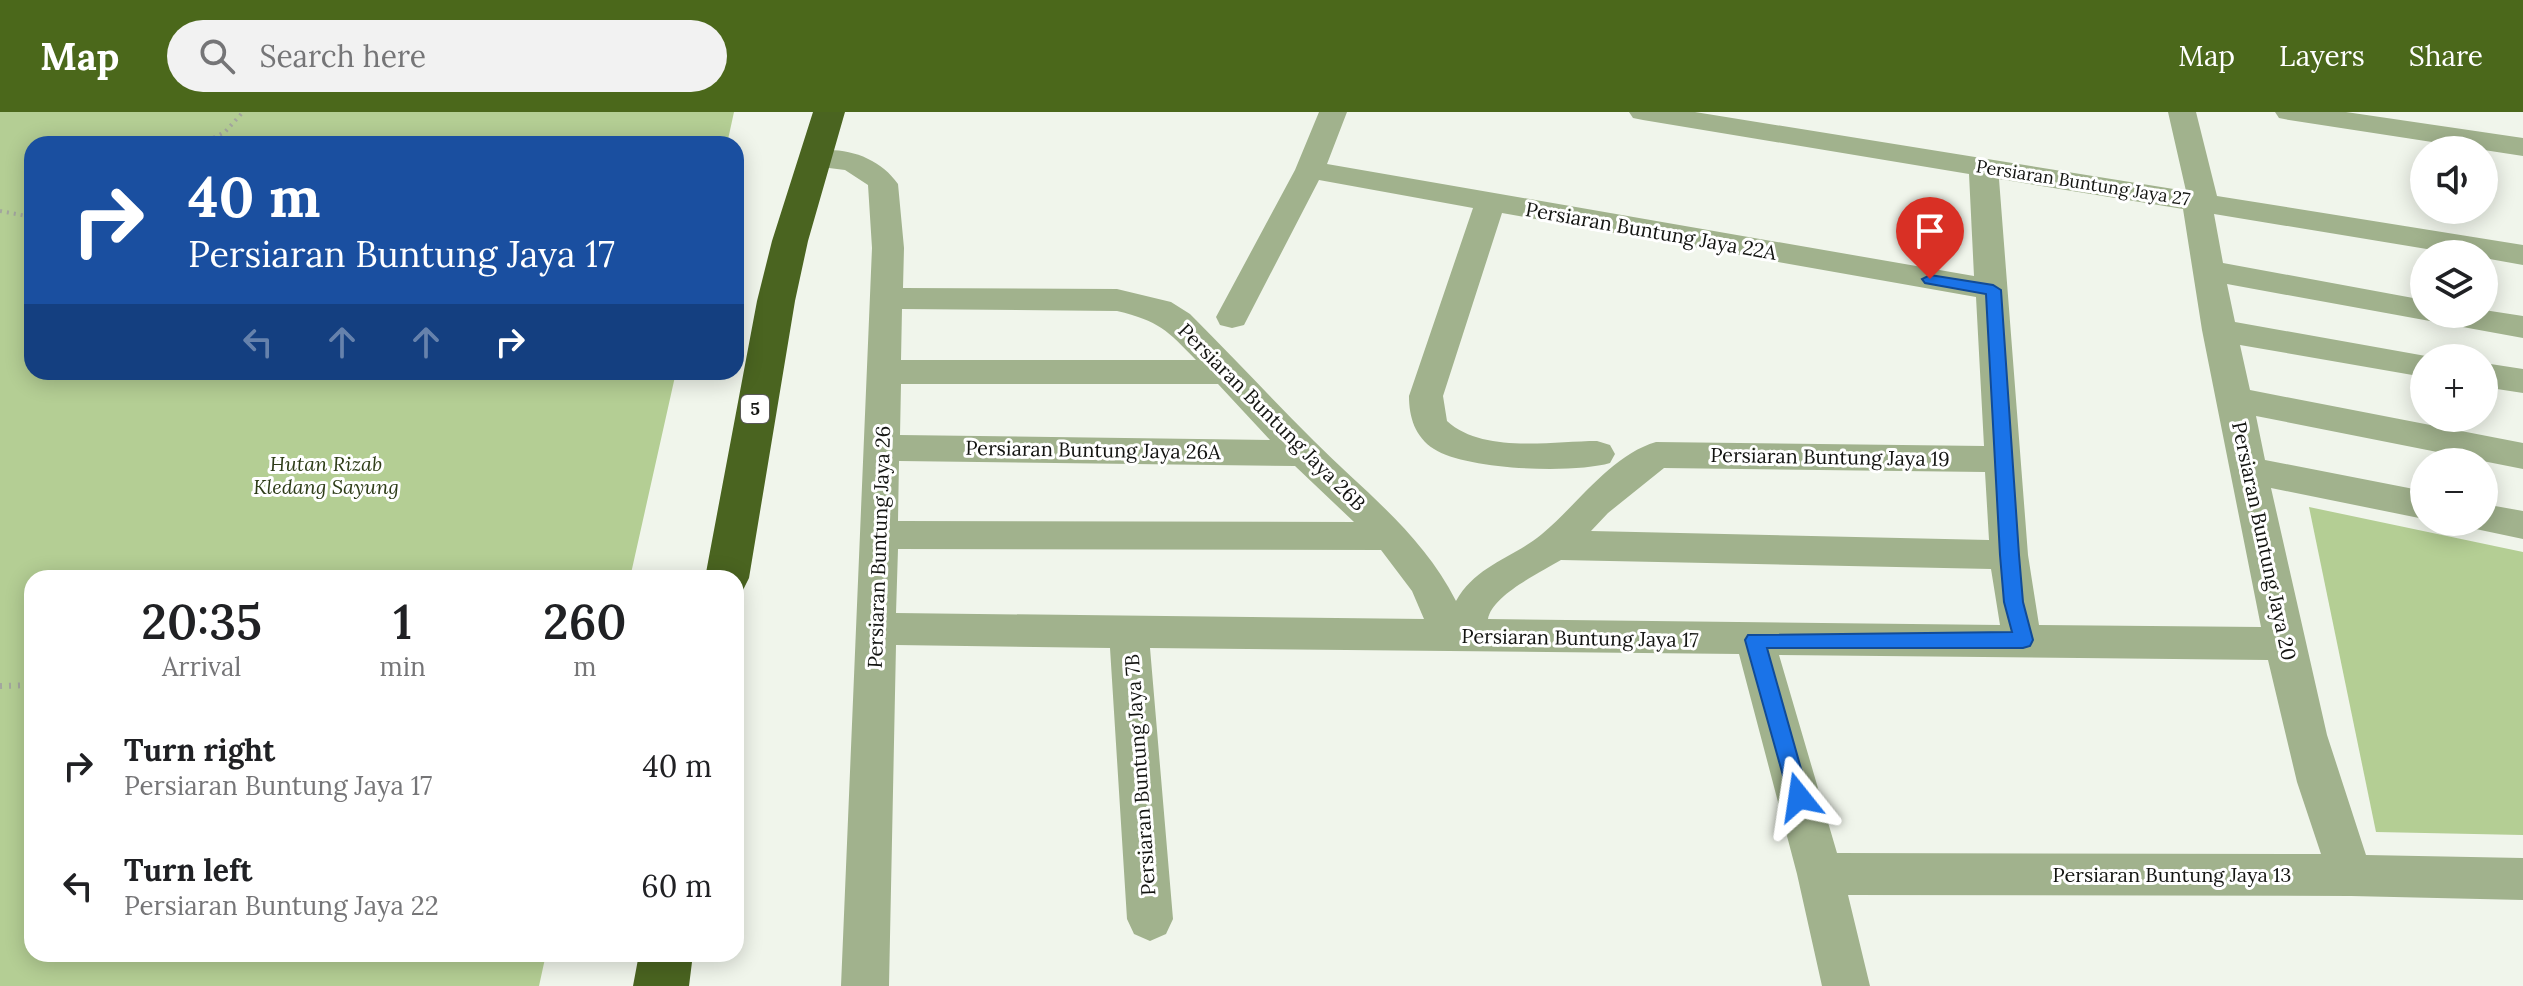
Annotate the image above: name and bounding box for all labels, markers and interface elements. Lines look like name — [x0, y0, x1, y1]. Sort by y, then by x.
search box — [167, 20, 727, 92]
text: Map — [40, 32, 119, 80]
icon: search — [195, 34, 239, 78]
text: Search here — [259, 37, 426, 75]
text: Map — [2178, 38, 2235, 74]
text: Layers — [2279, 38, 2365, 74]
text: Share — [2409, 38, 2483, 74]
map controls — [2410, 136, 2498, 536]
button: sound — [2410, 136, 2498, 224]
street label: Persiaran Buntung Jaya 27 — [1974, 154, 2192, 211]
text: 40 m — [188, 161, 321, 232]
icon: right — [56, 168, 160, 272]
street label: Persiaran Buntung Jaya 22A — [1524, 196, 1779, 265]
pin — [1896, 197, 1964, 279]
icon: arrive — [1908, 209, 1952, 253]
text: Persiaran Buntung Jaya 17 — [188, 231, 615, 277]
button: layers — [2410, 240, 2498, 328]
street label: Persiaran Buntung Jaya 26B — [1173, 318, 1371, 516]
icon: left — [236, 320, 280, 364]
icon: ahead — [320, 320, 364, 364]
icon: ahead — [404, 320, 448, 364]
icon: right — [488, 320, 532, 364]
button: + — [2410, 344, 2498, 432]
road number: 5 — [741, 395, 769, 423]
street label: Persiaran Buntung Jaya 20 — [2227, 419, 2302, 663]
street label: Persiaran Buntung Jaya 26 — [862, 425, 895, 669]
street label: Persiaran Buntung Jaya 26A — [965, 435, 1221, 464]
street label: Persiaran Buntung Jaya 19 — [1710, 442, 1950, 471]
button: − — [2410, 448, 2498, 536]
park label: Hutan Rizab Kledang Sayung — [253, 451, 399, 499]
text: 20:35 — [141, 591, 262, 652]
text: 1 — [393, 591, 412, 652]
text: 260 — [543, 591, 627, 652]
street label: Persiaran Buntung Jaya 17 — [1461, 623, 1699, 652]
text: Arrival — [162, 650, 241, 683]
text: min — [379, 650, 426, 683]
text: m — [573, 650, 596, 683]
street label: Persiaran Buntung Jaya 7B — [1119, 653, 1160, 897]
text: Turn right — [124, 731, 275, 769]
icon: right — [56, 744, 100, 788]
text: 40 m — [642, 747, 712, 785]
position arrow — [1757, 755, 1841, 839]
text: Persiaran Buntung Jaya 17 — [124, 769, 432, 802]
text: Turn left — [124, 851, 252, 889]
street label: Persiaran Buntung Jaya 13 — [2052, 862, 2292, 887]
icon: left — [56, 864, 100, 908]
text: 60 m — [641, 867, 712, 905]
text: Persiaran Buntung Jaya 22 — [124, 889, 439, 922]

